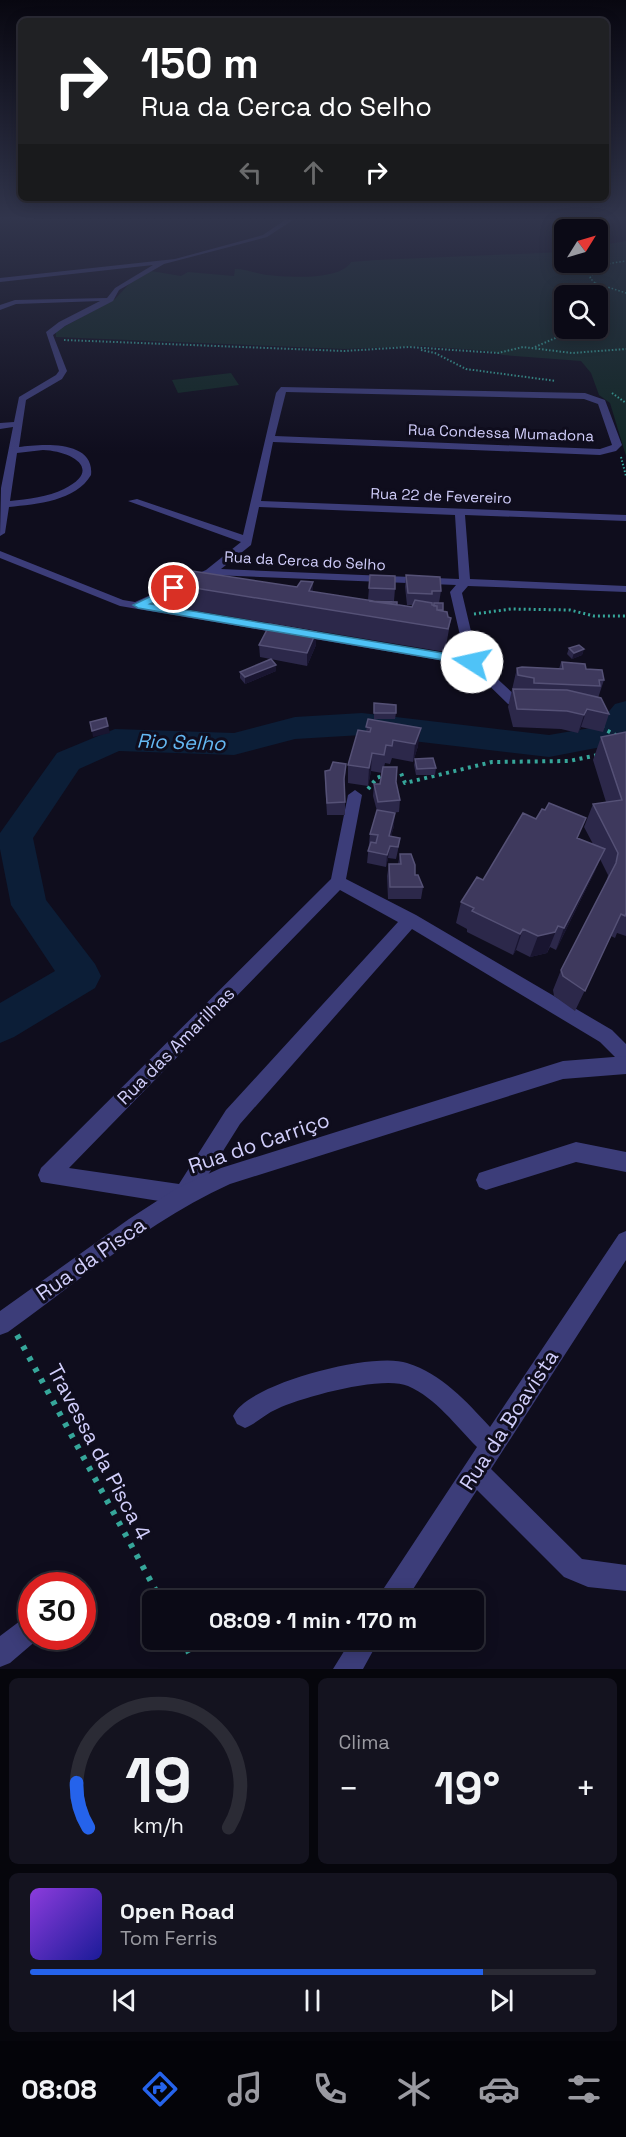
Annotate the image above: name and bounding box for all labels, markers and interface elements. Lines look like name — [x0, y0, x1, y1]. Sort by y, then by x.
text: 150 m — [141, 37, 259, 90]
icon: right — [42, 42, 120, 120]
text: Rua da Cerca do Selho — [141, 89, 432, 124]
icon: left — [234, 156, 267, 189]
icon: ahead — [297, 156, 330, 189]
icon: right — [360, 156, 393, 189]
north arrow — [554, 219, 608, 273]
map controls — [554, 219, 608, 339]
button: search — [554, 285, 608, 339]
street label: Rua Condessa Mumadona — [408, 420, 595, 445]
street label: Rua 22 de Fevereiro — [370, 484, 512, 507]
street label: Rua da Cerca do Selho — [224, 547, 386, 574]
pin — [148, 562, 199, 613]
icon: arrive — [157, 571, 190, 604]
position arrow — [440, 630, 504, 694]
water label: Rio Selho — [136, 727, 226, 757]
street label: Rua das Amarilhas — [112, 982, 239, 1109]
street label: Rua do Carriço — [185, 1106, 333, 1179]
street label: Rua da Pisca — [31, 1211, 151, 1306]
street label: Rua da Boavista — [453, 1344, 564, 1495]
street label: Travessa da Pisca 4 — [42, 1359, 157, 1544]
speed limit sign: 30 — [18, 1572, 96, 1650]
text: 08:09 · 1 min · 170 m — [209, 1606, 417, 1634]
text: Clima — [339, 1729, 390, 1755]
text: 19 — [125, 1741, 192, 1820]
text: 19° — [434, 1760, 500, 1817]
text: − — [339, 1768, 359, 1810]
text: + — [576, 1768, 596, 1810]
text: km/h — [133, 1812, 184, 1839]
text: Open Road — [120, 1897, 235, 1925]
text: Tom Ferris — [120, 1925, 218, 1951]
icon: previous — [108, 1984, 141, 2017]
icon: pause — [296, 1984, 329, 2017]
icon: next — [485, 1984, 518, 2017]
icon: directions — [139, 2068, 181, 2110]
icon: music — [224, 2068, 266, 2110]
icon: phone — [309, 2068, 351, 2110]
icon: climate — [393, 2068, 435, 2110]
icon: car — [478, 2068, 520, 2110]
icon: filters — [563, 2068, 605, 2110]
text: 08:08 — [21, 2072, 97, 2107]

